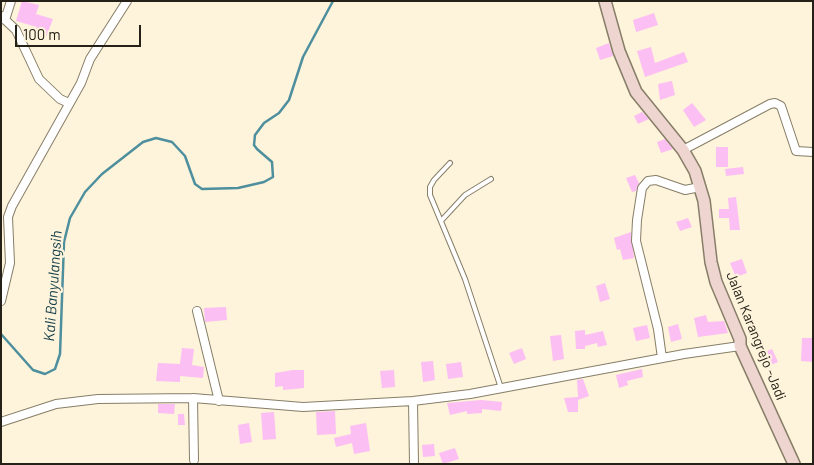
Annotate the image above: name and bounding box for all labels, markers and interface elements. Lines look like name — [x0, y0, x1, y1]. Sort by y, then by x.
scale bar — [18, 15, 144, 47]
text: 100 m — [23, 25, 61, 43]
water label: Kali Banyulangsih — [40, 230, 66, 342]
street label: Jalan Karangrejo -Jadi — [723, 269, 789, 403]

